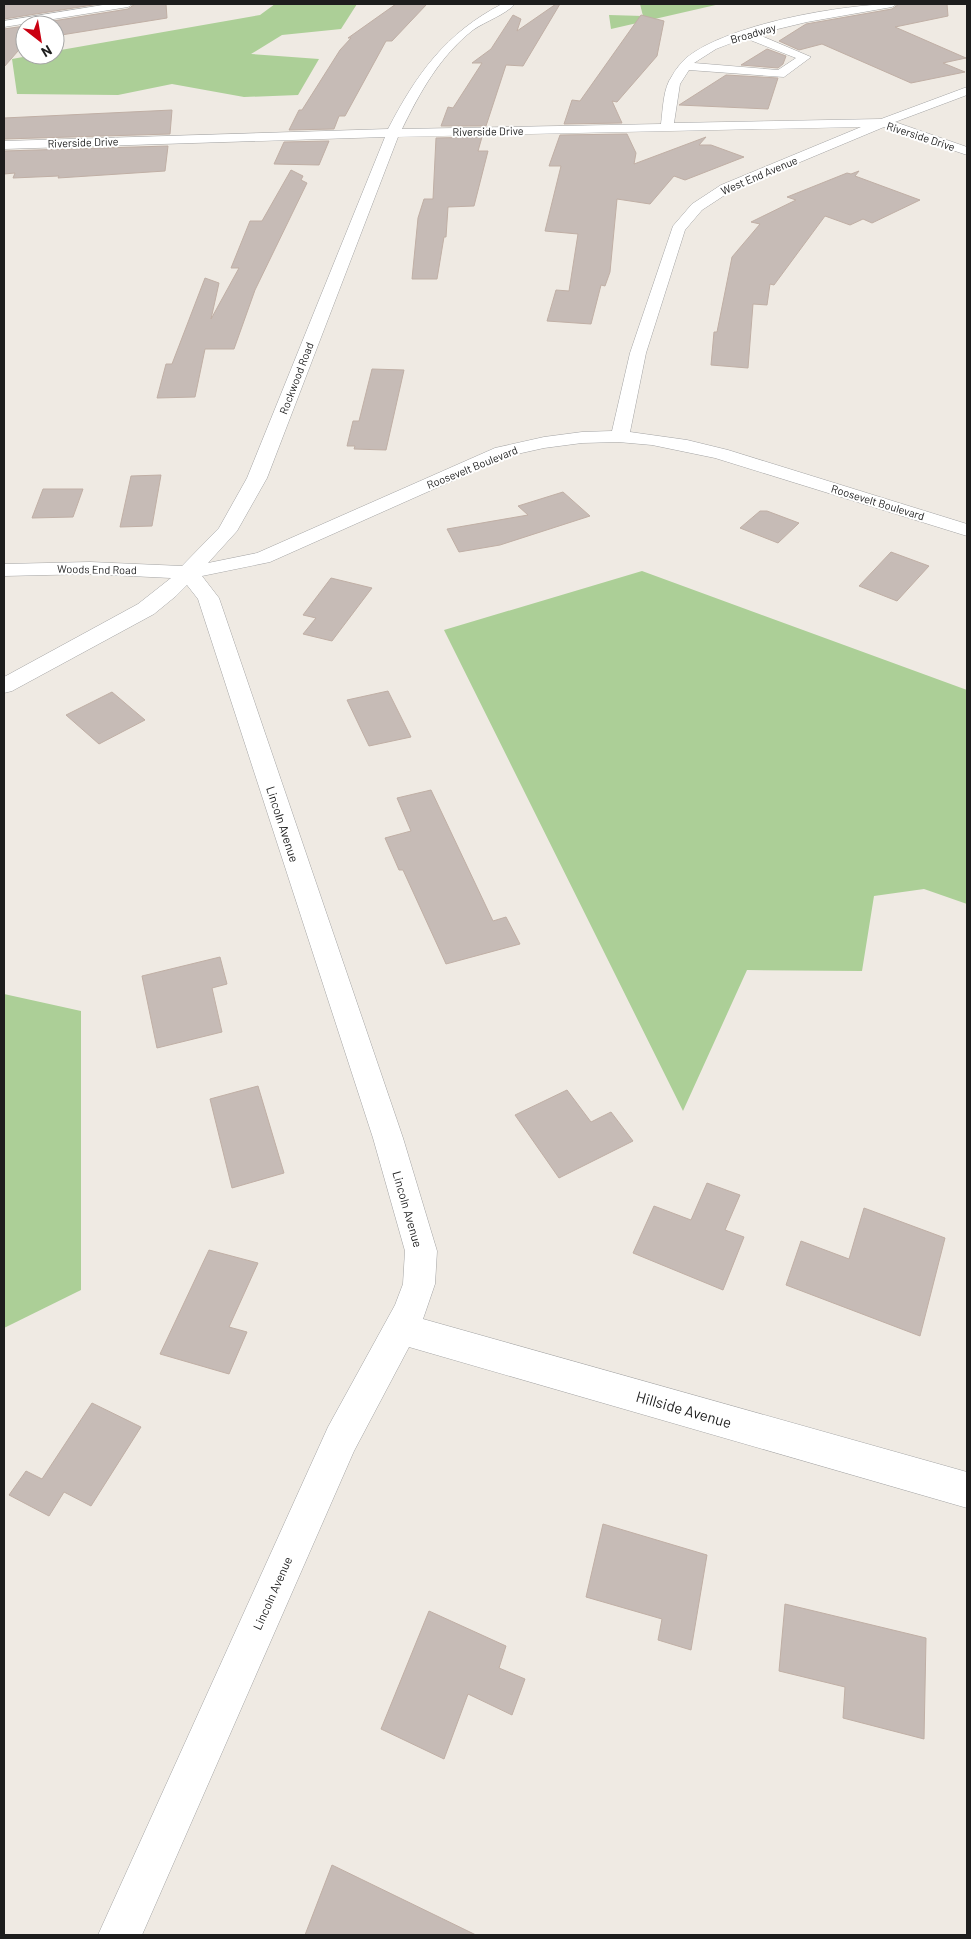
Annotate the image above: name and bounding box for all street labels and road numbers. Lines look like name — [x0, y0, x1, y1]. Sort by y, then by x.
street label: Broadway — [729, 20, 777, 46]
street label: Riverside Drive — [885, 119, 957, 153]
street label: Riverside Drive — [452, 124, 524, 138]
street label: Riverside Drive — [47, 134, 119, 150]
street label: West End Avenue — [719, 153, 799, 197]
street label: Rockwood Road — [276, 340, 316, 416]
street label: Roosevelt Boulevard — [425, 443, 519, 491]
street label: Roosevelt Boulevard — [830, 482, 926, 522]
street label: Woods End Road — [57, 562, 137, 576]
street label: Lincoln Avenue — [264, 784, 302, 864]
street label: Lincoln Avenue — [390, 1169, 426, 1249]
street label: Hillside Avenue — [634, 1387, 734, 1431]
street label: Lincoln Avenue — [250, 1554, 294, 1632]

